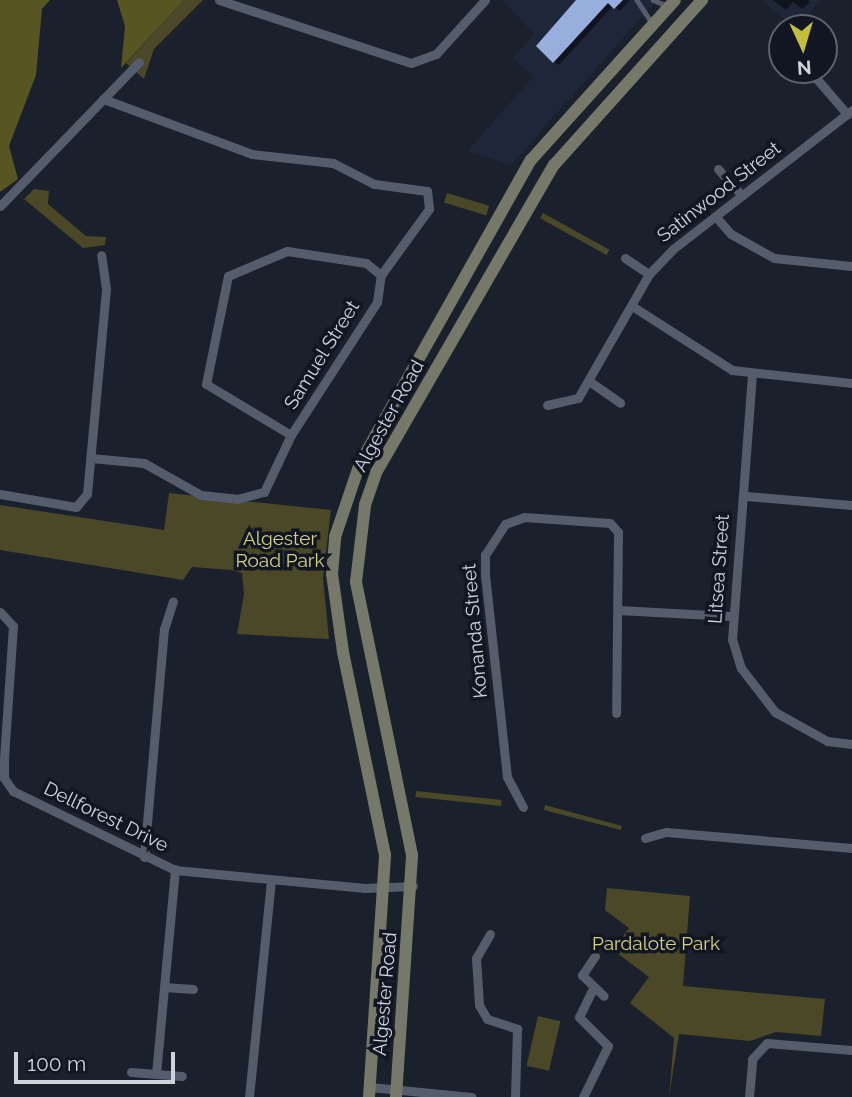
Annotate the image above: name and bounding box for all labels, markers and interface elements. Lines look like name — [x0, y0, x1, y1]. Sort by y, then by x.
north arrow — [768, 14, 838, 84]
text: N — [796, 56, 812, 79]
street label: Satinwood Street — [653, 137, 785, 247]
street label: Samuel Street — [279, 296, 365, 414]
street label: Algester Road — [349, 356, 429, 476]
street label: Litsea Street — [704, 513, 734, 625]
park label: Algester Road Park — [235, 528, 325, 572]
street label: Konanda Street — [458, 563, 492, 699]
street label: Dellforest Drive — [40, 777, 172, 857]
street label: Algester Road — [368, 931, 402, 1057]
park label: Pardalote Park — [592, 933, 720, 955]
scale bar — [18, 1038, 178, 1082]
text: 100 m — [27, 1051, 86, 1076]

